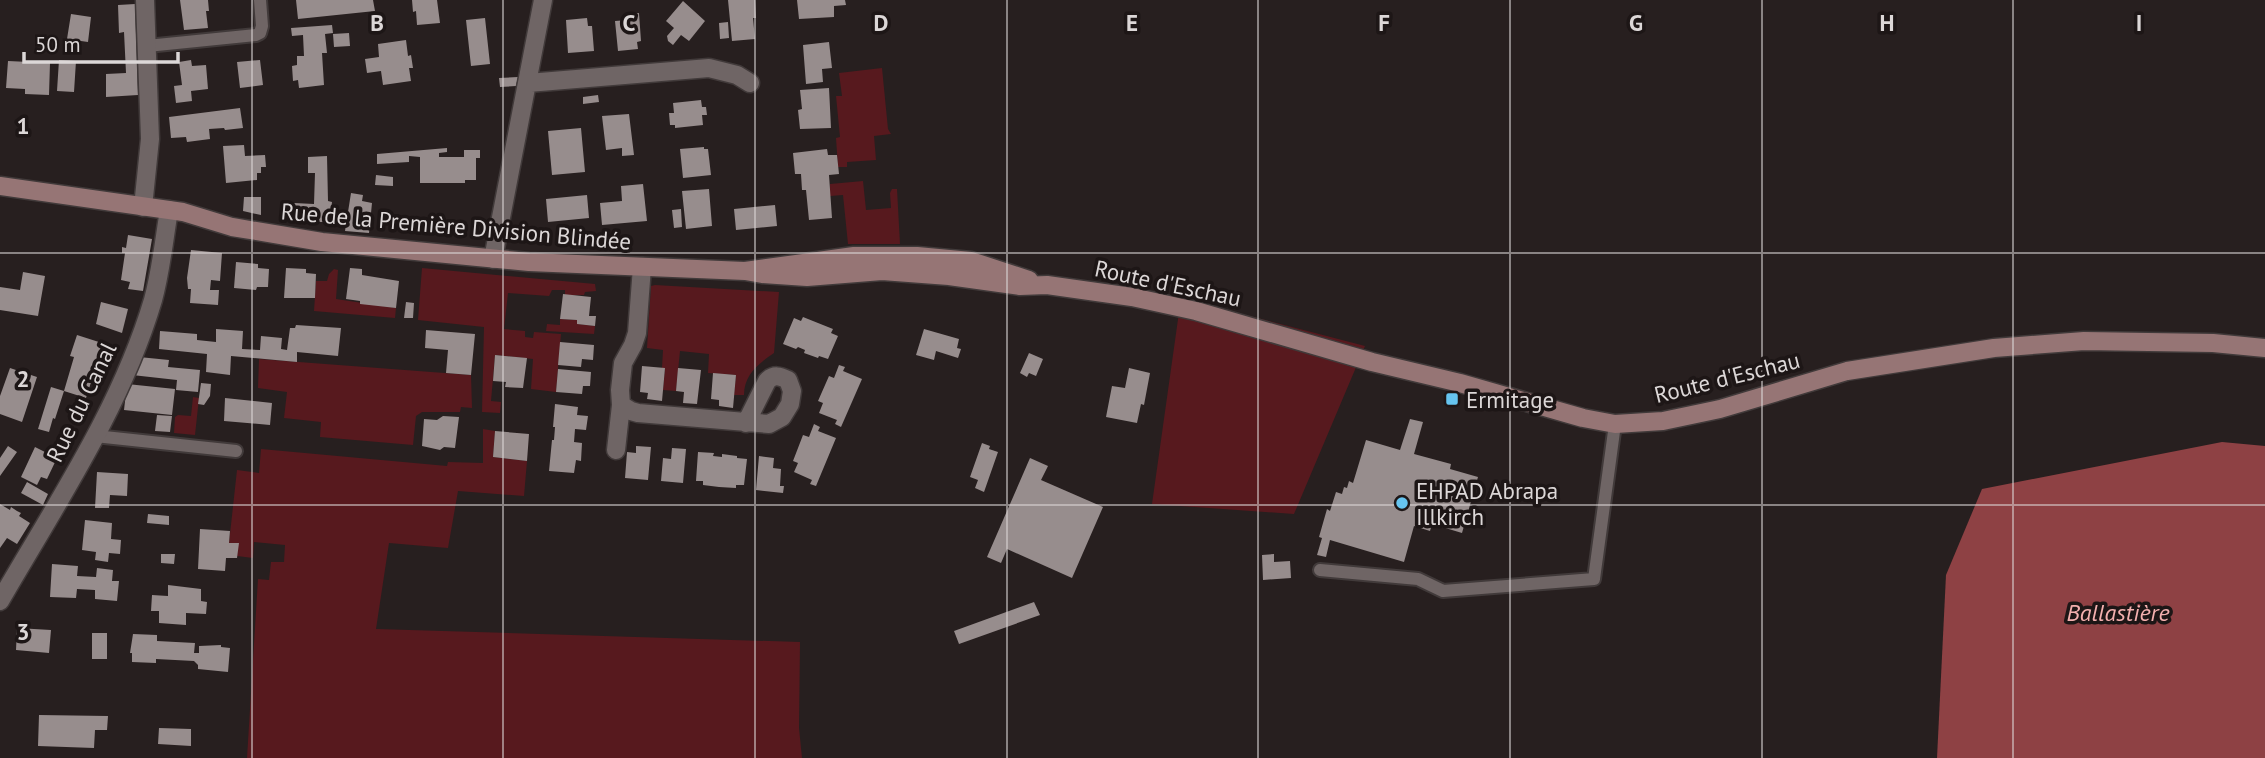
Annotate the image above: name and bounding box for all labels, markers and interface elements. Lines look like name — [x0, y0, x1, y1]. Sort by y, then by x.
text: B — [370, 8, 384, 37]
text: C — [623, 8, 636, 37]
text: D — [874, 8, 888, 37]
text: E — [1126, 8, 1138, 37]
text: F — [1378, 8, 1390, 37]
text: G — [1629, 8, 1643, 37]
text: H — [1880, 8, 1894, 37]
text: I — [2136, 8, 2142, 37]
scale bar — [24, 21, 178, 65]
text: 50 m — [35, 31, 81, 58]
text: 1 — [16, 111, 30, 140]
street label: Rue de la Première Division Blindée — [280, 196, 632, 256]
street label: Route d'Eschau — [1092, 253, 1244, 313]
street label: Rue du Canal — [40, 337, 123, 467]
street label: Route d'Eschau — [1651, 345, 1803, 409]
text: 2 — [16, 364, 30, 393]
place label: Ermitage — [1466, 385, 1554, 414]
marker: Ermitage — [1444, 391, 1460, 407]
place label: EHPAD Abrapa Illkirch — [1416, 476, 1558, 531]
marker: EHPAD Abrapa Illkirch — [1394, 495, 1410, 511]
water label: Ballastière — [2066, 597, 2170, 628]
text: 3 — [16, 617, 30, 646]

